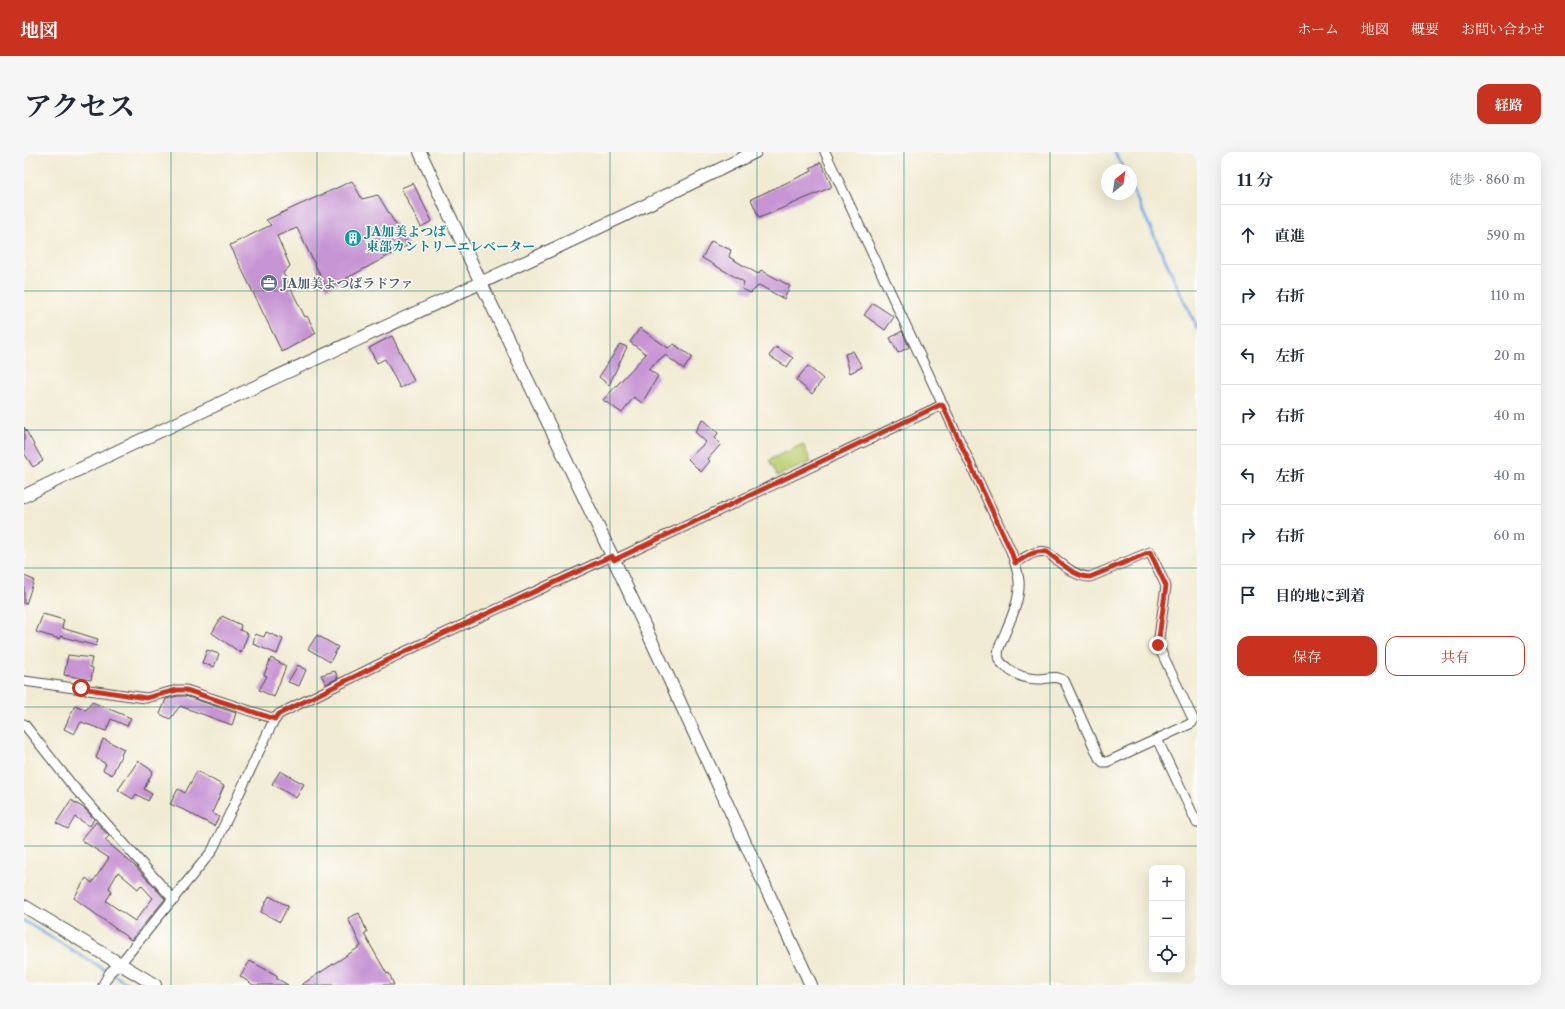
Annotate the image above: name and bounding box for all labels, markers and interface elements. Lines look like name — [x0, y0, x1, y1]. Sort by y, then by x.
text: 地図 — [20, 19, 58, 42]
text: ホーム — [1297, 20, 1339, 38]
text: 地図 — [1361, 20, 1389, 38]
text: 概要 — [1411, 20, 1439, 38]
text: お問い合わせ — [1461, 20, 1545, 38]
button: 経路 — [1477, 84, 1541, 124]
text: アクセス — [24, 89, 135, 123]
north arrow — [1101, 164, 1137, 200]
text: 11 分 — [1237, 170, 1274, 190]
text: 徒歩 · 860 m — [1449, 171, 1525, 187]
place label: JA加美よつば 東部カントリーエレベーター — [364, 223, 535, 254]
icon: ahead — [1237, 224, 1259, 246]
text: 直進 — [1275, 226, 1305, 245]
text: 590 m — [1487, 227, 1525, 243]
building icon: JA加美よつば 東部カントリーエレベーター — [343, 228, 363, 248]
office icon: JA加美よつばラドファ — [259, 273, 279, 293]
place label: JA加美よつばラドファ — [280, 275, 414, 291]
icon: right — [1237, 284, 1259, 306]
text: 右折 — [1275, 286, 1305, 305]
text: 110 m — [1490, 287, 1525, 303]
icon: left — [1237, 344, 1259, 366]
text: 左折 — [1275, 346, 1305, 365]
text: 20 m — [1494, 347, 1525, 363]
icon: right — [1237, 404, 1259, 426]
text: 右折 — [1275, 406, 1305, 425]
text: 40 m — [1494, 407, 1525, 423]
icon: left — [1237, 464, 1259, 486]
text: 左折 — [1275, 466, 1305, 485]
text: 40 m — [1494, 467, 1525, 483]
icon: right — [1237, 524, 1259, 546]
text: 右折 — [1275, 526, 1305, 545]
text: 60 m — [1494, 527, 1525, 543]
icon: arrive — [1237, 584, 1259, 606]
text: 目的地に到着 — [1275, 586, 1365, 605]
route end — [1149, 636, 1167, 654]
button: 保存 — [1237, 636, 1377, 676]
button: 共有 — [1385, 636, 1525, 676]
route start — [72, 679, 90, 697]
map controls — [1149, 865, 1185, 973]
button: + — [1149, 865, 1185, 901]
button: − — [1149, 901, 1185, 937]
button: locate — [1149, 937, 1185, 973]

